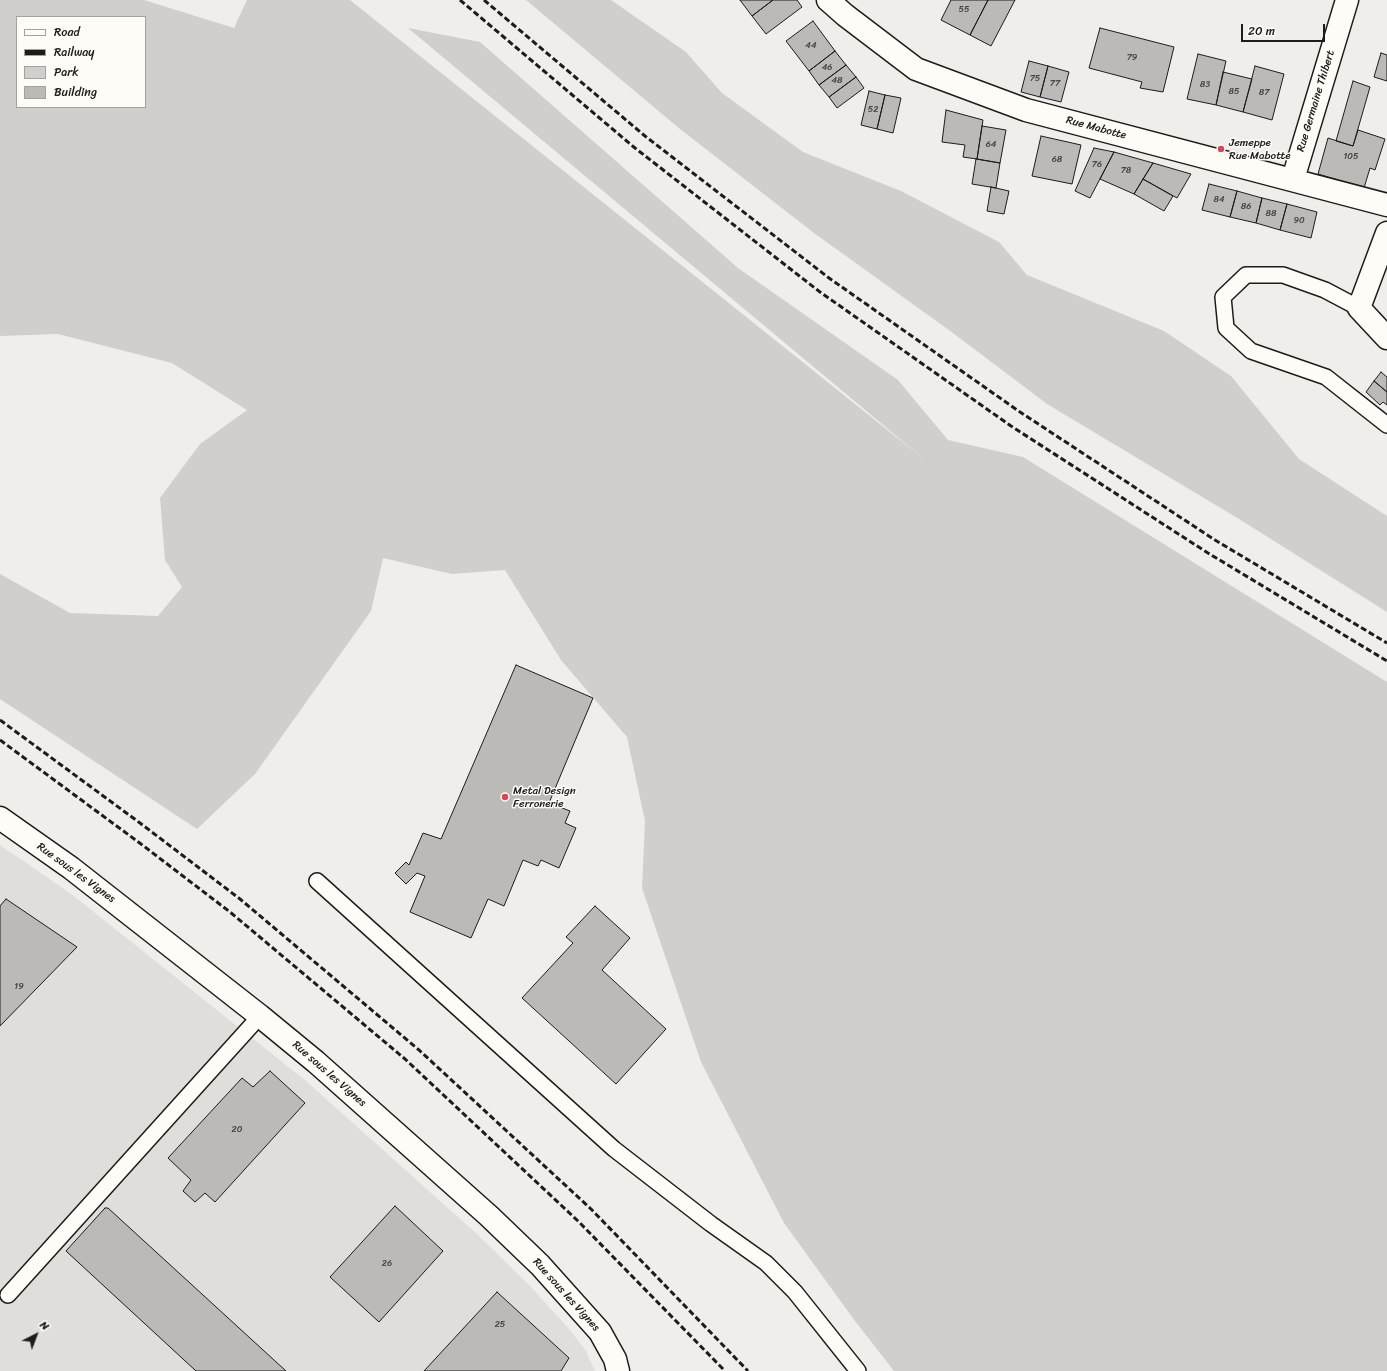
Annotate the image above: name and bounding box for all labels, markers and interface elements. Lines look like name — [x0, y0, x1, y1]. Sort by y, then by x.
house number: 55 — [959, 5, 969, 15]
legend — [16, 16, 146, 108]
scale bar — [1243, 16, 1327, 42]
text: 20 m — [1248, 20, 1275, 42]
text: Road — [54, 21, 80, 43]
text: Railway — [54, 41, 95, 63]
house number: 44 — [805, 41, 817, 51]
street label: Rue Germaine Thibert — [1294, 49, 1338, 153]
house number: 79 — [1127, 53, 1137, 63]
text: Park — [54, 61, 79, 83]
house number: 46 — [822, 63, 832, 73]
house number: 75 — [1030, 74, 1040, 84]
house number: 48 — [831, 76, 843, 86]
house number: 77 — [1050, 79, 1060, 89]
house number: 83 — [1200, 80, 1210, 90]
text: Building — [54, 81, 97, 103]
house number: 85 — [1229, 87, 1239, 97]
house number: 87 — [1259, 88, 1269, 98]
house number: 52 — [868, 105, 878, 115]
street label: Rue Mabotte — [1065, 114, 1127, 142]
place label: Jemeppe Rue Mabotte — [1229, 136, 1291, 162]
house number: 64 — [986, 140, 996, 150]
marker: Jemeppe Rue Mabotte — [1216, 144, 1226, 154]
house number: 105 — [1343, 152, 1359, 162]
house number: 68 — [1052, 155, 1062, 165]
house number: 76 — [1092, 160, 1102, 170]
house number: 78 — [1121, 166, 1131, 176]
house number: 84 — [1213, 195, 1225, 205]
house number: 86 — [1241, 202, 1251, 212]
house number: 88 — [1266, 209, 1276, 219]
house number: 90 — [1293, 216, 1305, 226]
place label: Metal Design Ferronerie — [513, 784, 576, 810]
marker: Metal Design Ferronerie — [500, 792, 510, 802]
street label: Rue sous les Vignes — [34, 840, 118, 906]
house number: 19 — [14, 982, 24, 992]
street label: Rue sous les Vignes — [289, 1038, 369, 1110]
house number: 20 — [232, 1125, 242, 1135]
street label: Rue sous les Vignes — [530, 1256, 602, 1334]
house number: 26 — [382, 1259, 392, 1269]
north arrow — [16, 1315, 56, 1355]
text: N — [35, 1316, 54, 1335]
house number: 25 — [495, 1320, 505, 1330]

